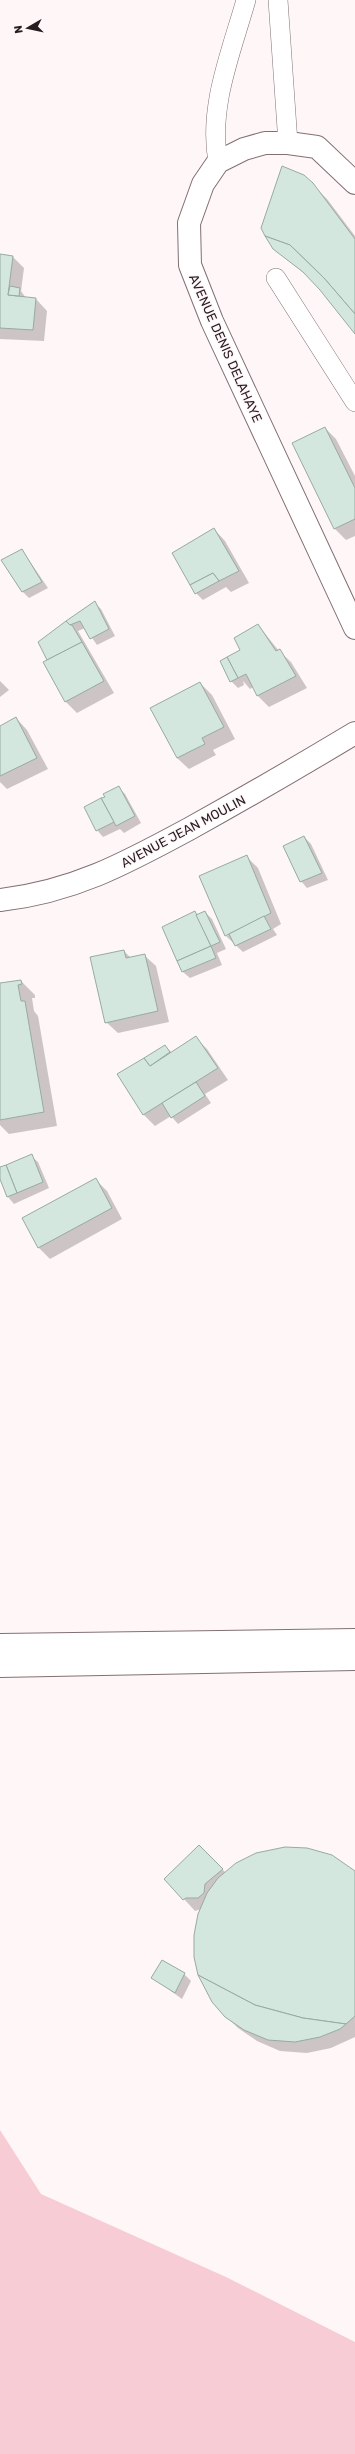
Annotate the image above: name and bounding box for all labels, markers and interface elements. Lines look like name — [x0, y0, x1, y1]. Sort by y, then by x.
north arrow — [8, 8, 48, 48]
text: N — [12, 24, 26, 34]
street label: AVENUE DENIS DELAHAYE — [186, 272, 265, 425]
street label: AVENUE JEAN MOULIN — [118, 792, 248, 871]

